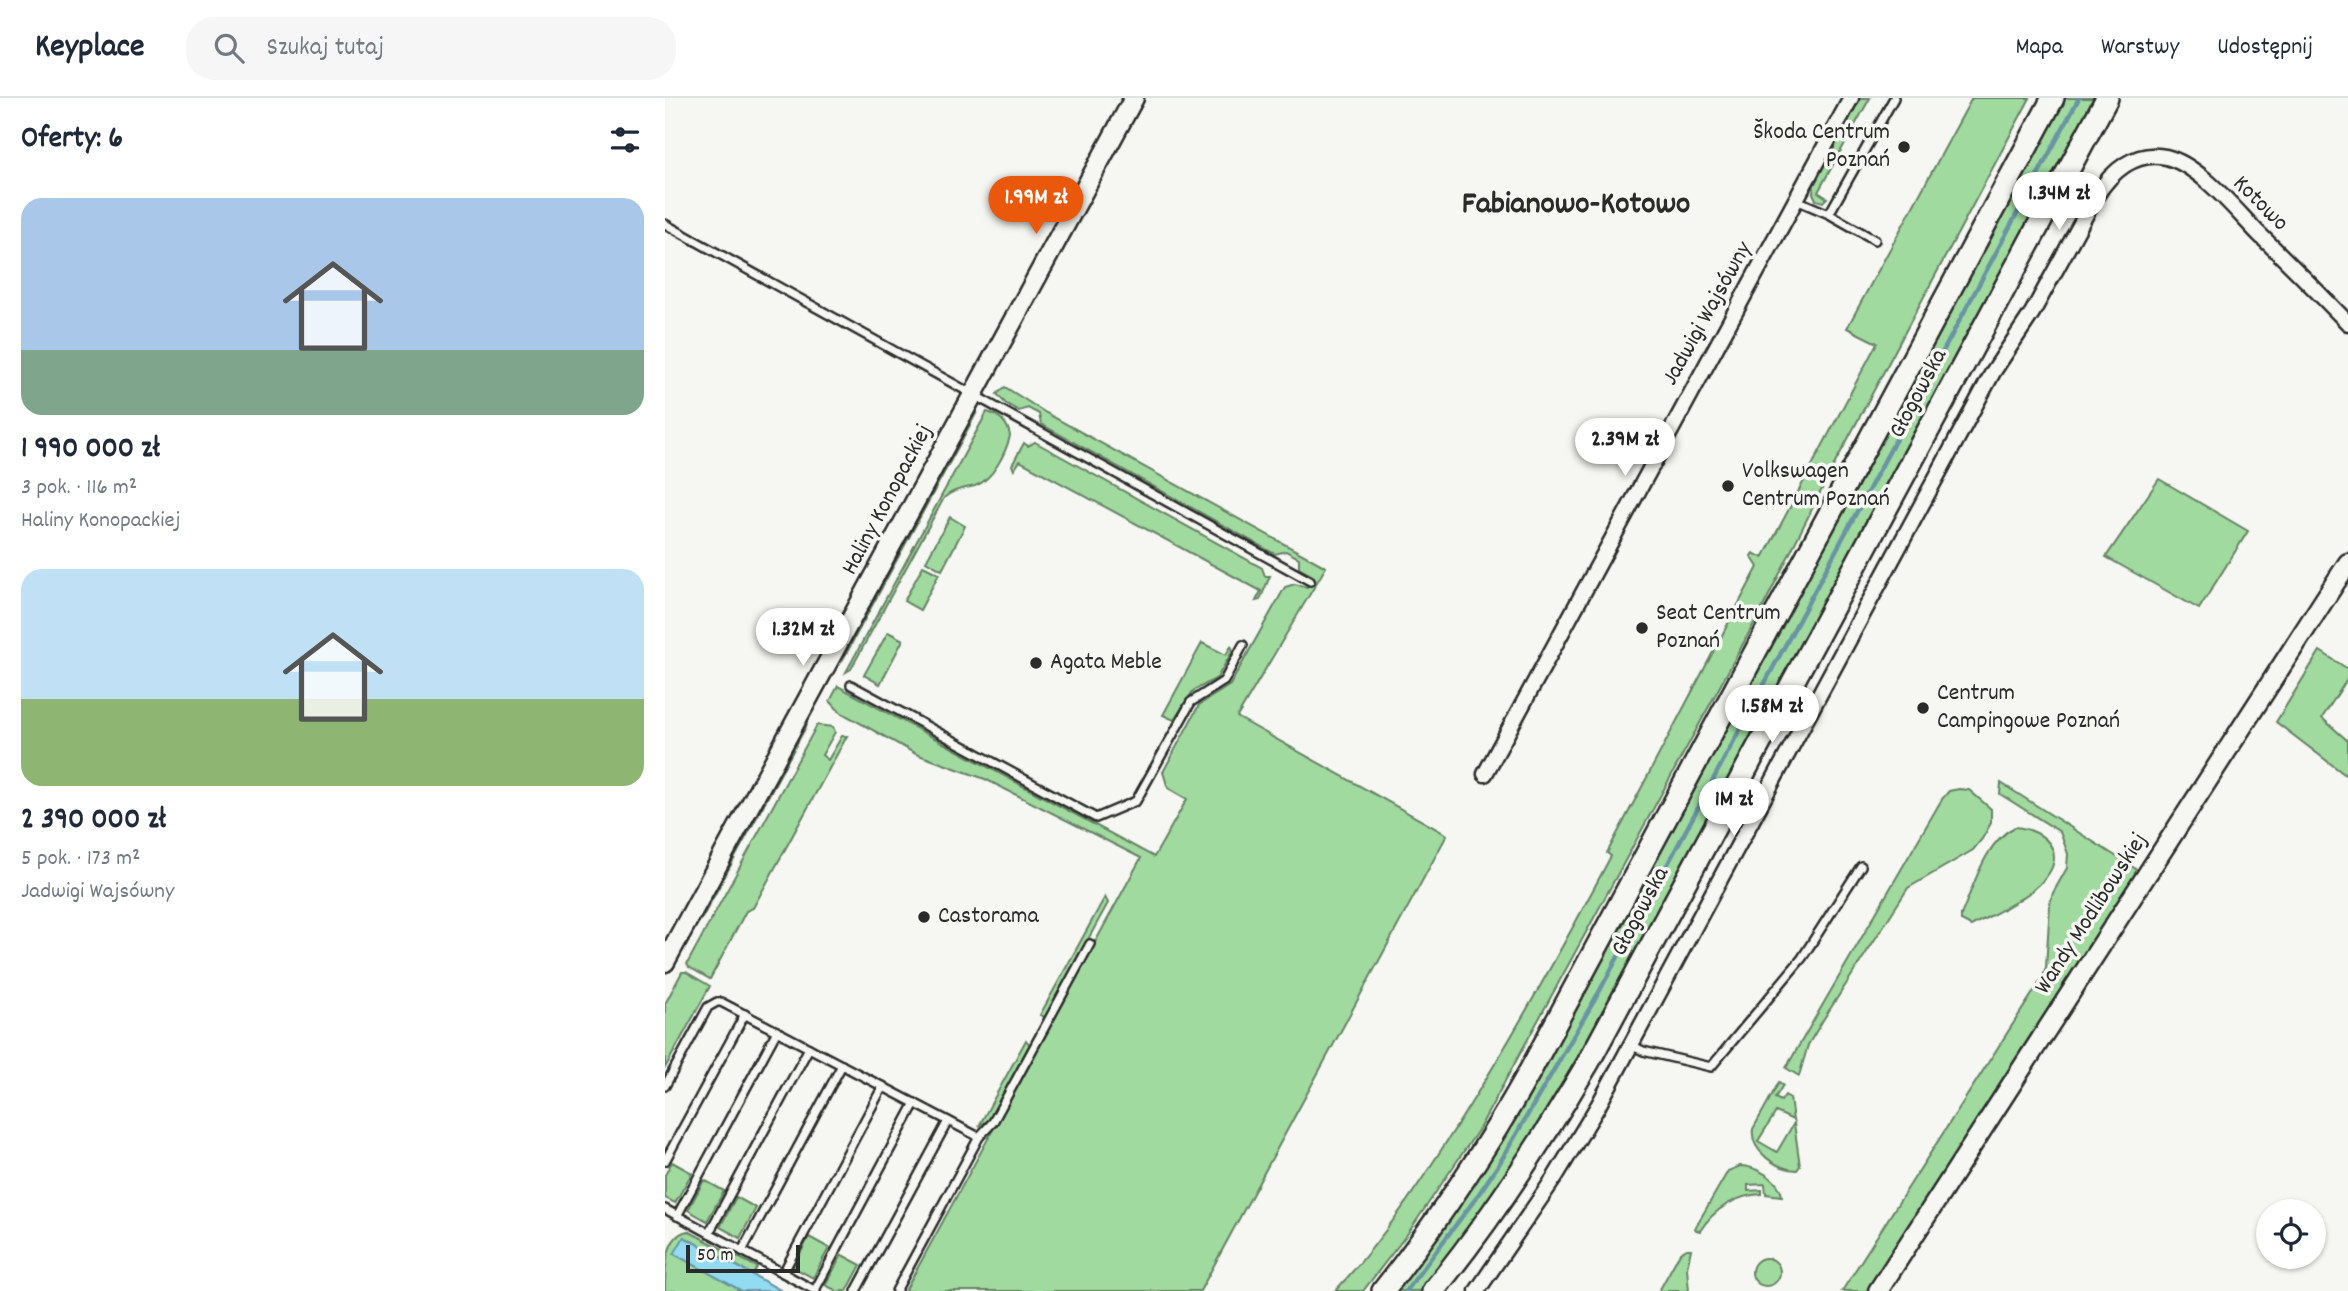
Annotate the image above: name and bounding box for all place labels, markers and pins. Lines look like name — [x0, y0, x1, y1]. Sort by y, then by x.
place label: Škoda Centrum Poznań — [1754, 116, 1890, 178]
marker: Škoda Centrum Poznań — [1896, 139, 1912, 155]
pin: 1.34M zł — [1987, 172, 2131, 232]
pin: 1.99M zł — [964, 176, 1108, 236]
pin: 2.39M zł — [1553, 418, 1697, 478]
place label: Volkswagen Centrum Poznań — [1742, 455, 1890, 517]
marker: Volkswagen Centrum Poznań — [1720, 478, 1736, 494]
place label: Seat Centrum Poznań — [1656, 597, 1781, 659]
pin: 1.32M zł — [731, 608, 875, 668]
marker: Seat Centrum Poznań — [1634, 620, 1650, 636]
place label: Agata Meble — [1050, 646, 1162, 680]
marker: Agata Meble — [1028, 655, 1044, 671]
place label: Centrum Campingowe Poznań — [1937, 677, 2120, 739]
pin: 1.58M zł — [1700, 686, 1844, 745]
marker: Centrum Campingowe Poznań — [1915, 700, 1931, 716]
pin: 1M zł — [1685, 778, 1783, 838]
place label: Castorama — [938, 900, 1039, 934]
marker: Castorama — [916, 909, 932, 925]

